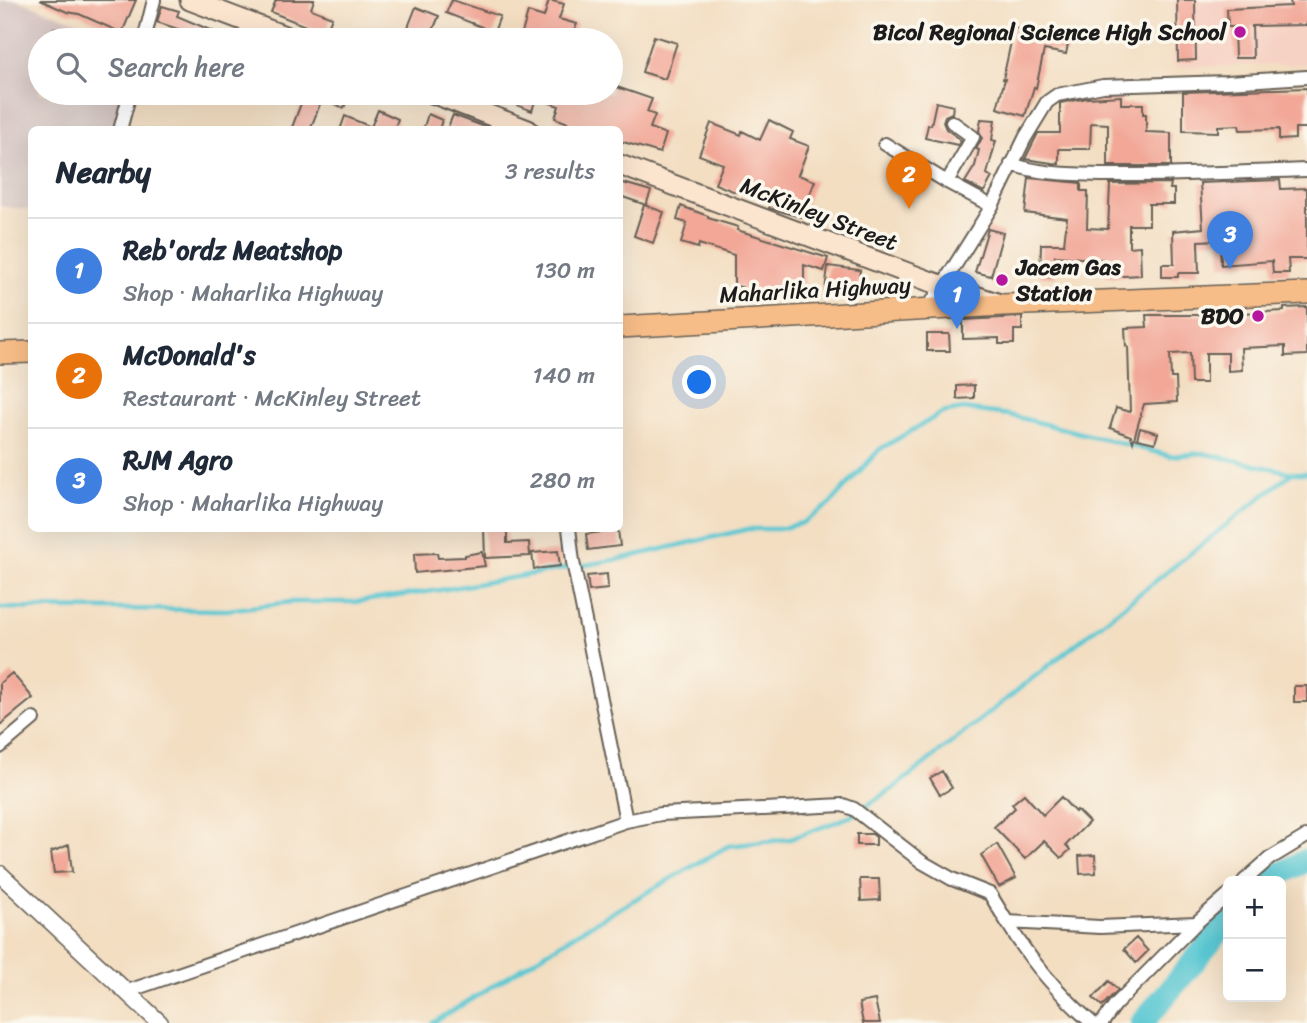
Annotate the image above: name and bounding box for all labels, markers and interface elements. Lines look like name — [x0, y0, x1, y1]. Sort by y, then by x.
place label: Bicol Regional Science High School — [873, 12, 1227, 53]
marker: Bicol Regional Science High School — [1232, 24, 1248, 40]
search box — [28, 28, 623, 105]
text: Search here — [108, 44, 245, 90]
icon: search — [52, 48, 90, 86]
text: Nearby — [56, 145, 151, 199]
text: 3 results — [505, 151, 595, 192]
pin: 2 — [886, 151, 932, 209]
street label: McKinley Street — [734, 165, 904, 263]
pin: 3 — [1207, 211, 1253, 269]
text: Reb'ordz Meatshop — [123, 227, 342, 273]
place label: Jacem Gas Station — [1014, 247, 1121, 314]
text: 1 — [74, 250, 84, 291]
text: 130 m — [534, 250, 595, 291]
street label: Maharlika Highway — [718, 265, 912, 315]
pin: 1 — [934, 271, 980, 329]
marker: Jacem Gas Station — [994, 272, 1010, 288]
text: Shop · Maharlika Highway — [123, 273, 383, 314]
place label: BDO — [1201, 296, 1244, 337]
marker: BDO — [1250, 308, 1266, 324]
text: McDonald's — [123, 332, 256, 378]
text: 2 — [72, 355, 86, 396]
text: 140 m — [533, 355, 595, 396]
your location — [682, 365, 716, 399]
text: Restaurant · McKinley Street — [123, 378, 421, 419]
text: RJM Agro — [123, 437, 233, 483]
text: 3 — [73, 460, 85, 501]
text: 280 m — [530, 460, 595, 501]
text: Shop · Maharlika Highway — [123, 483, 383, 524]
map controls — [1223, 876, 1286, 1002]
button: + — [1223, 876, 1286, 939]
button: − — [1223, 939, 1286, 1002]

